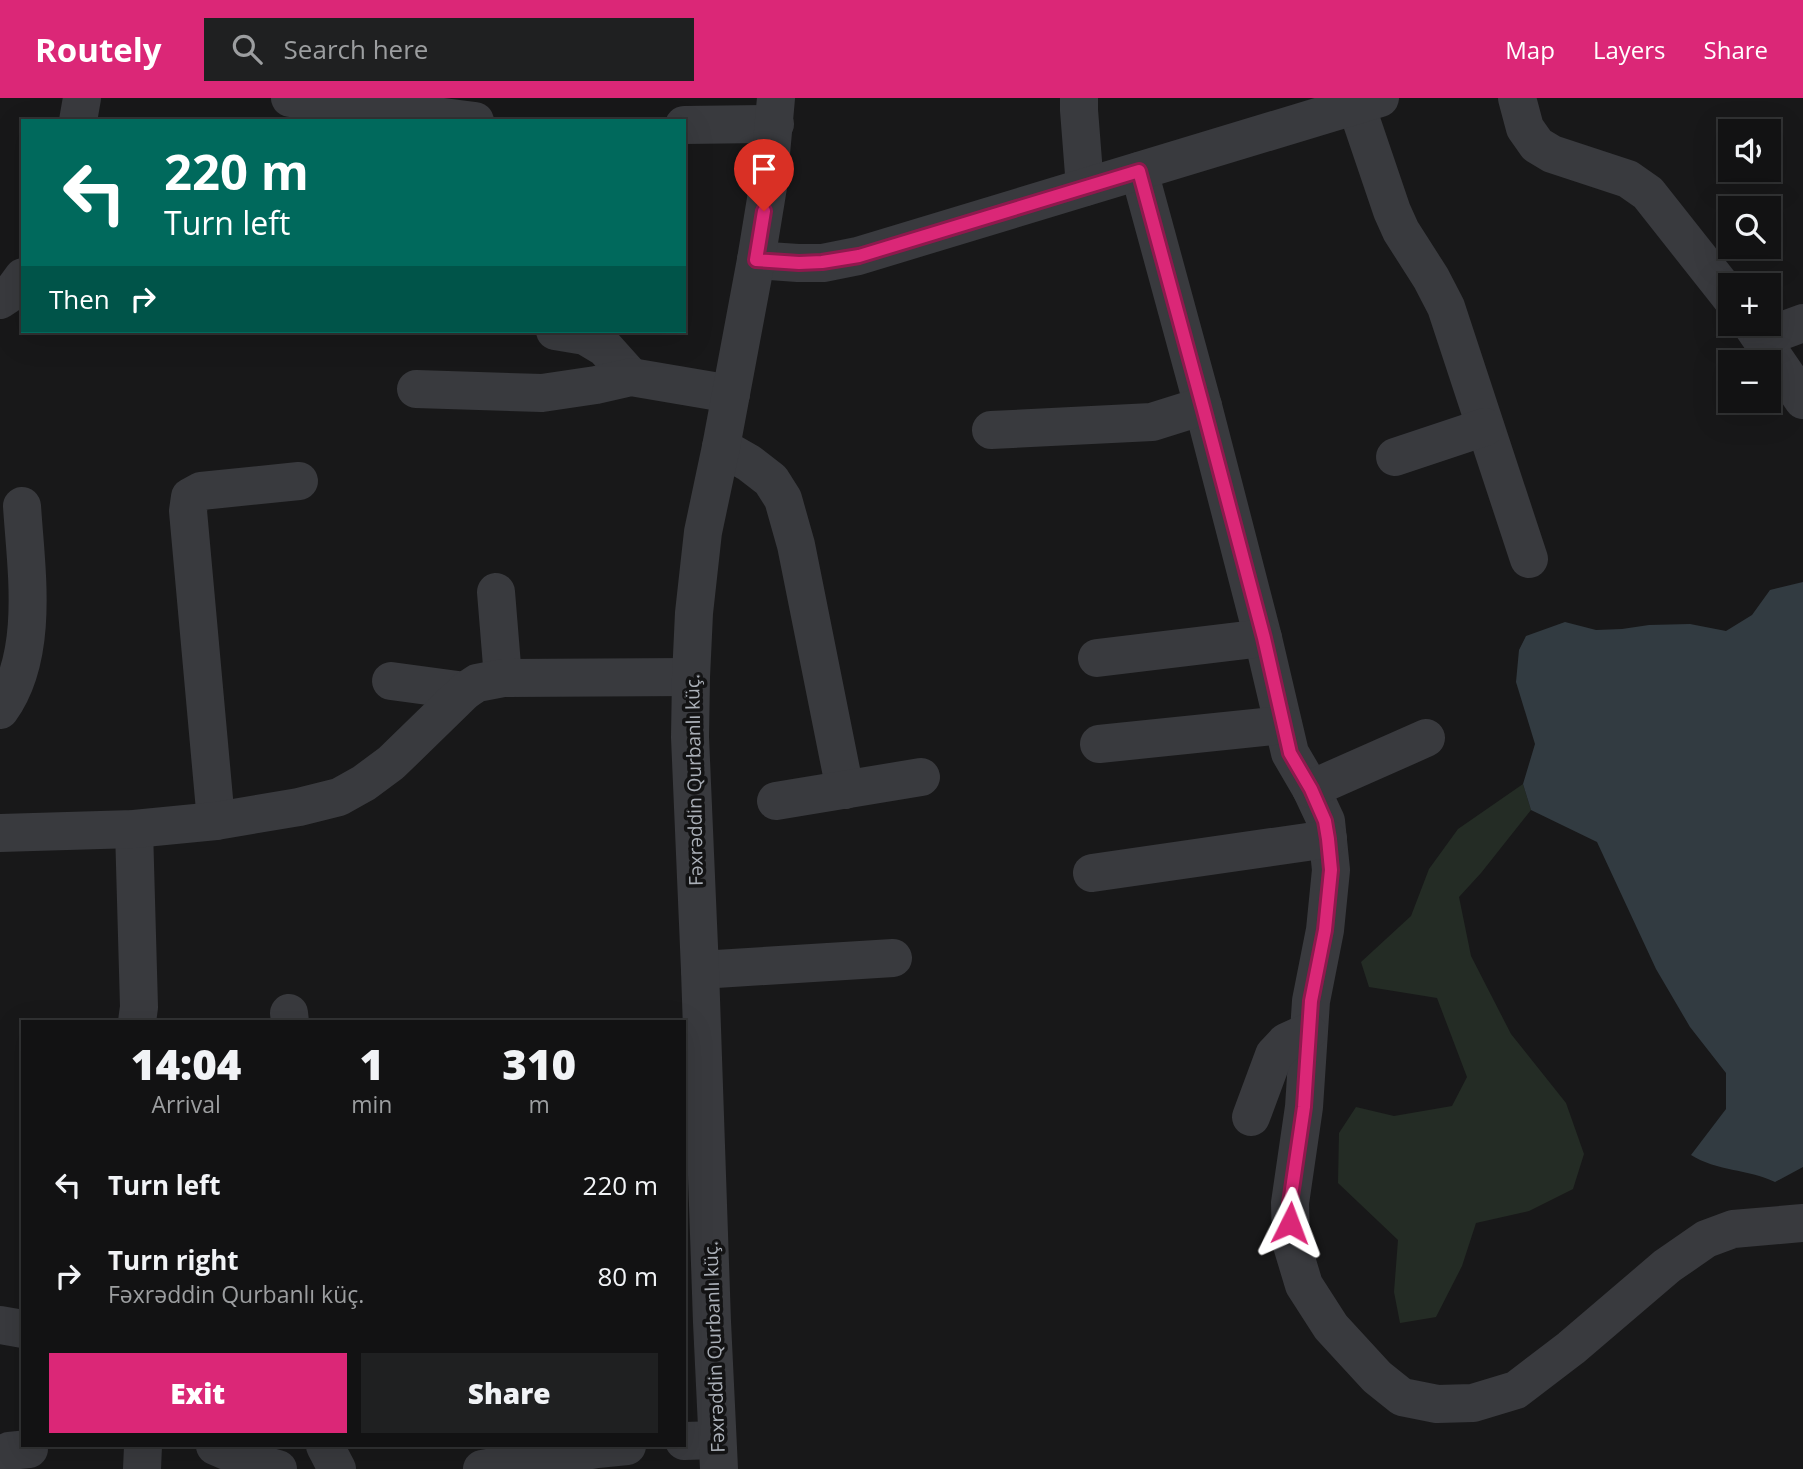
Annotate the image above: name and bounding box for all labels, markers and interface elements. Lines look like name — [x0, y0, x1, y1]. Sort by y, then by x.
search box — [204, 18, 694, 81]
text: Routely — [35, 27, 162, 72]
icon: search — [228, 30, 266, 68]
text: Search here — [284, 31, 428, 67]
text: Map — [1505, 33, 1555, 66]
text: Layers — [1593, 33, 1666, 66]
text: Share — [1704, 33, 1768, 66]
map controls — [1718, 119, 1781, 413]
button: sound — [1718, 119, 1781, 182]
text: 220 m — [164, 138, 309, 204]
pin — [734, 139, 794, 211]
icon: left — [49, 147, 140, 238]
icon: arrive — [745, 150, 783, 188]
button: search — [1718, 196, 1781, 259]
text: Turn left — [164, 201, 290, 244]
button: + — [1718, 273, 1781, 336]
icon: right — [124, 280, 162, 318]
text: Then — [49, 281, 110, 317]
button: − — [1718, 350, 1781, 413]
street label: Fəxrəddin Qurbanlı küç. — [679, 674, 709, 886]
text: 14:04 — [131, 1035, 241, 1092]
text: 1 — [360, 1035, 384, 1092]
text: 310 — [502, 1035, 576, 1092]
text: Arrival — [152, 1088, 221, 1120]
text: min — [351, 1088, 392, 1120]
text: m — [529, 1088, 550, 1120]
icon: left — [49, 1166, 87, 1204]
text: Turn left — [108, 1167, 220, 1203]
text: 220 m — [583, 1167, 658, 1203]
position arrow — [1253, 1186, 1327, 1260]
street label: Fəxrəddin Qurbanlı küç. — [697, 1241, 731, 1453]
text: Turn right — [108, 1242, 239, 1278]
icon: right — [49, 1257, 87, 1295]
text: 80 m — [597, 1258, 658, 1294]
text: Fəxrəddin Qurbanlı küç. — [108, 1278, 364, 1310]
button: Exit — [49, 1353, 347, 1433]
button: Share — [361, 1353, 658, 1433]

